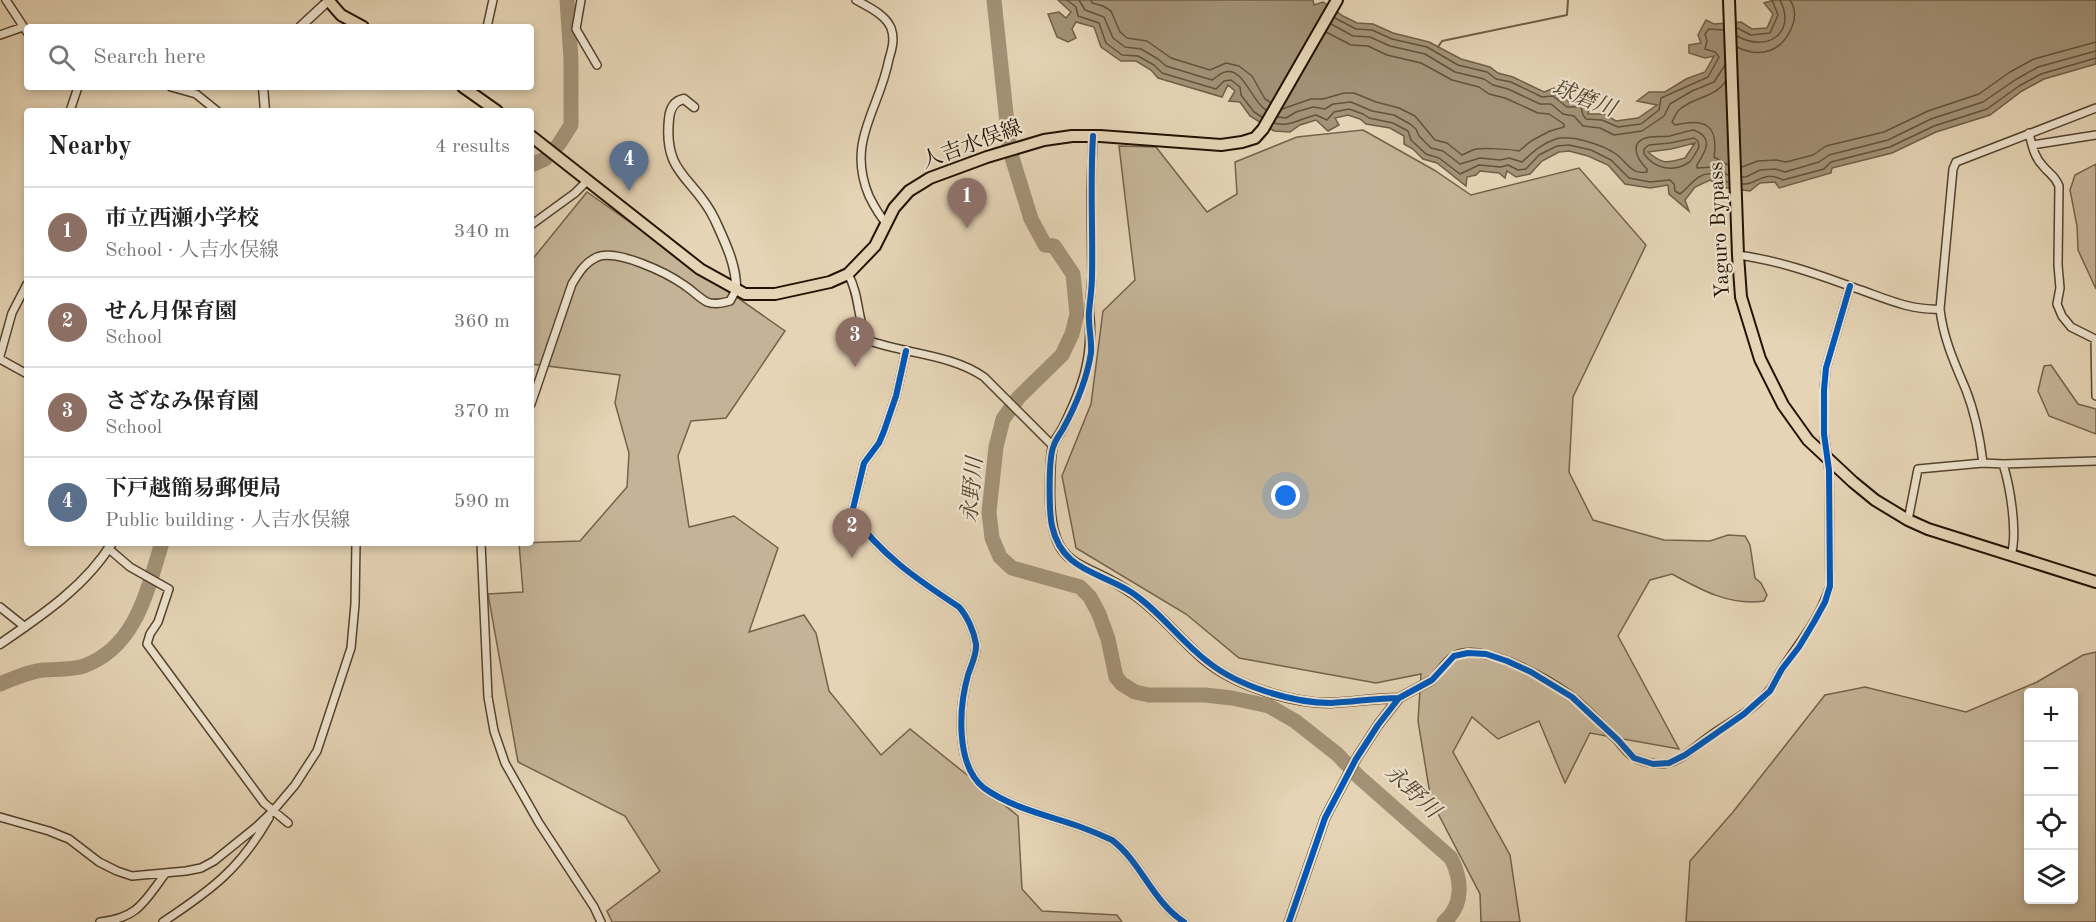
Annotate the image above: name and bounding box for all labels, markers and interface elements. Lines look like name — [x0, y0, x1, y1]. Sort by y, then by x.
search box — [24, 24, 534, 90]
icon: search — [45, 41, 78, 74]
text: Search here — [93, 46, 206, 68]
water label: 球磨川 — [1549, 75, 1621, 122]
street label: 人吉水俣線 — [918, 115, 1025, 173]
text: Nearby — [48, 134, 132, 160]
text: 4 results — [435, 137, 510, 157]
pin: 4 — [610, 142, 648, 191]
street label: Yaguro Bypass — [1706, 161, 1734, 299]
pin: 1 — [948, 178, 986, 228]
text: 市立西瀬小学校 — [105, 208, 259, 230]
text: 1 — [62, 222, 73, 242]
text: 340 m — [454, 222, 510, 242]
text: School · 人吉水俣線 — [105, 241, 279, 261]
text: せん月保育園 — [105, 301, 237, 323]
text: 2 — [62, 312, 73, 332]
text: 360 m — [454, 312, 510, 332]
pin: 3 — [836, 318, 874, 367]
text: School — [105, 328, 162, 348]
text: さざなみ保育園 — [105, 391, 259, 413]
text: 3 — [62, 402, 73, 422]
text: 370 m — [454, 402, 510, 422]
text: School — [105, 418, 162, 438]
water label: 永野川 — [957, 454, 987, 524]
text: 下戸越簡易郵便局 — [105, 478, 281, 500]
your location — [1271, 481, 1300, 510]
text: 4 — [62, 492, 73, 512]
text: 590 m — [454, 492, 510, 512]
pin: 2 — [832, 508, 872, 558]
text: Public building · 人吉水俣線 — [105, 511, 351, 531]
map controls — [2024, 688, 2078, 904]
button: + — [2024, 688, 2078, 742]
button: − — [2024, 742, 2078, 796]
water label: 永野川 — [1380, 760, 1446, 824]
button: locate — [2024, 796, 2078, 850]
button: layers — [2024, 850, 2078, 904]

